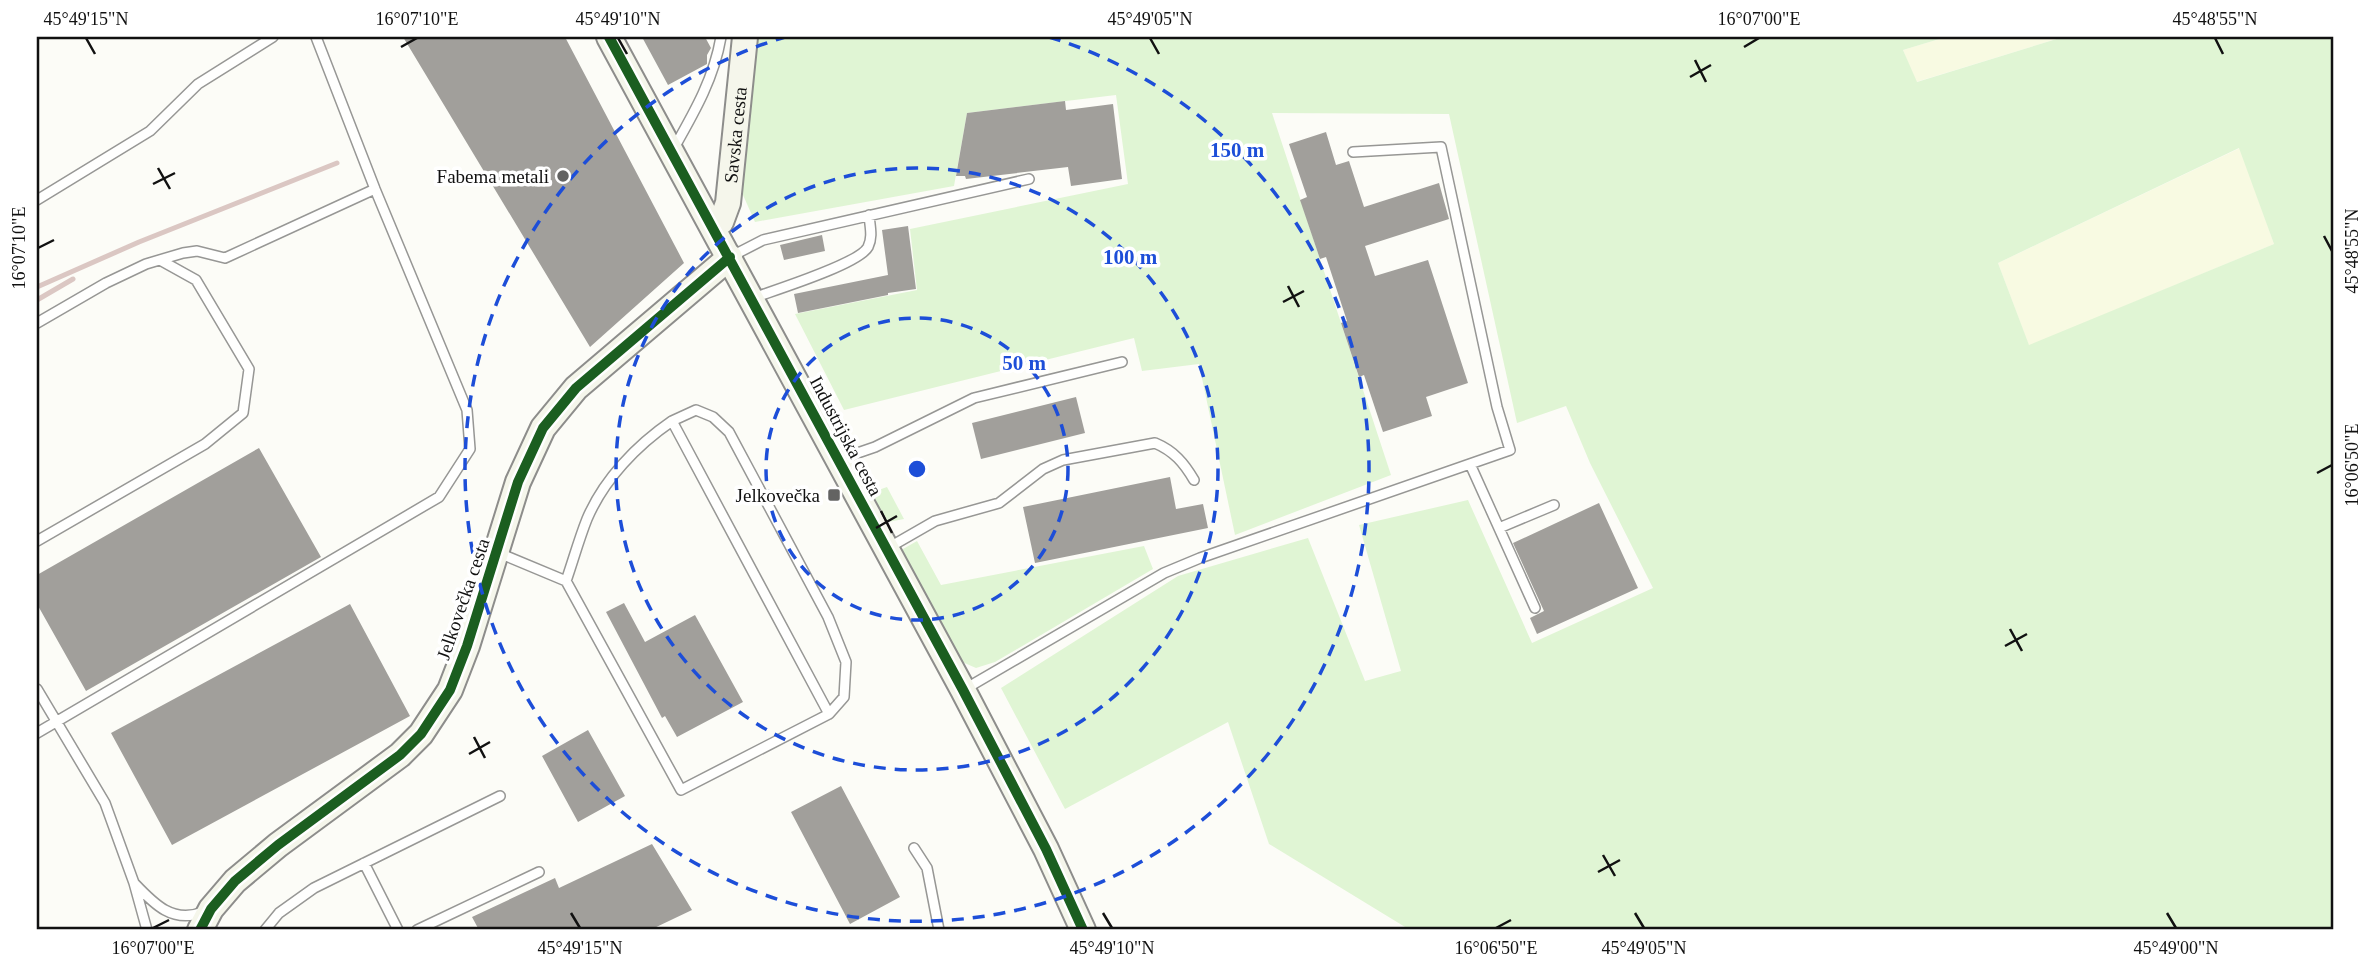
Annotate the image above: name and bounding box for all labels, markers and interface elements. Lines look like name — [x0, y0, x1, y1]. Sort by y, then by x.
text: 45°49'15"N — [44, 9, 128, 29]
text: 16°07'10"E — [376, 9, 458, 29]
text: 45°49'10"N — [576, 9, 660, 29]
text: 45°49'05"N — [1108, 9, 1192, 29]
text: 16°07'00"E — [1718, 9, 1800, 29]
text: 45°48'55"N — [2173, 9, 2257, 29]
street label: Savska cesta — [720, 85, 750, 184]
text: 150 m — [1210, 138, 1265, 162]
place label: Fabema metali — [437, 166, 549, 187]
marker: Fabema metali — [555, 168, 571, 184]
text: 16°07'10"E — [9, 207, 29, 289]
text: 45°48'55"N — [2342, 209, 2362, 293]
text: 100 m — [1103, 245, 1158, 269]
text: 50 m — [1002, 351, 1046, 375]
street label: Industrijska cesta — [806, 373, 887, 500]
text: 16°06'50"E — [2342, 424, 2362, 506]
centre of rings — [905, 457, 929, 481]
place label: Jelkovečka — [736, 485, 821, 506]
marker: Jelkovečka — [826, 487, 842, 503]
street label: Jelkovečka cesta — [432, 535, 494, 663]
text: 16°07'00"E — [112, 938, 194, 958]
text: 45°49'15"N — [538, 938, 622, 958]
text: 45°49'10"N — [1070, 938, 1154, 958]
text: 16°06'50"E — [1455, 938, 1537, 958]
text: 45°49'05"N — [1602, 938, 1686, 958]
text: 45°49'00"N — [2134, 938, 2218, 958]

